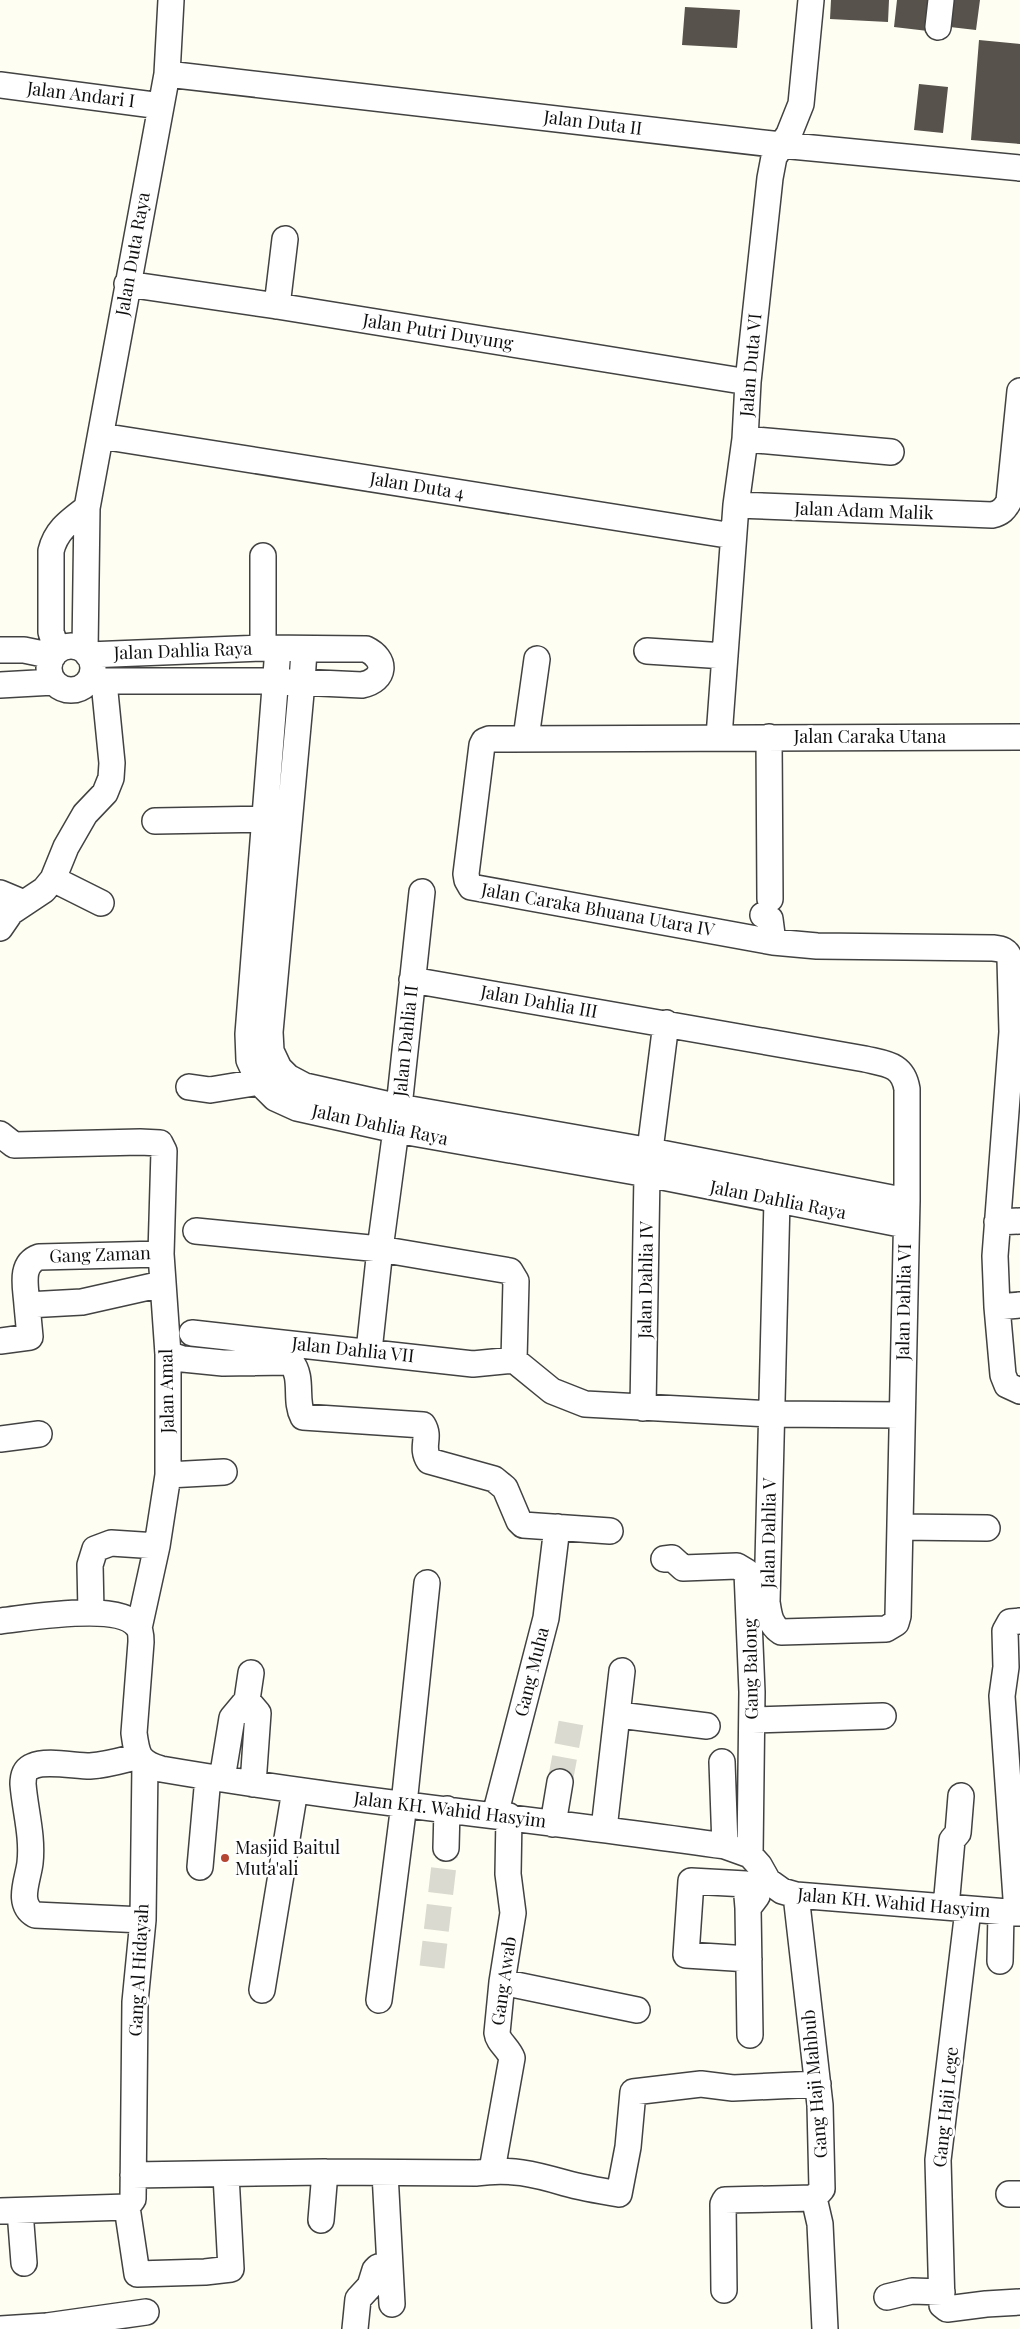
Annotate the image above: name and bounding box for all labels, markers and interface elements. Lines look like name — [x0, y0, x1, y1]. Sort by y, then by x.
street label: Jalan Andari I — [25, 75, 136, 113]
street label: Jalan Duta II — [542, 104, 644, 140]
street label: Jalan Duta Raya — [109, 190, 155, 319]
street label: Jalan Putri Duyung — [360, 307, 516, 355]
street label: Jalan Duta VI — [733, 312, 766, 419]
street label: Jalan Duta 4 — [367, 466, 466, 504]
street label: Jalan Adam Malik — [793, 496, 934, 524]
street label: Jalan Dahlia Raya — [112, 636, 253, 664]
street label: Jalan Caraka Utana — [793, 724, 946, 748]
street label: Jalan Caraka Bhuana Utara IV — [479, 877, 717, 941]
street label: Jalan Dahlia III — [478, 979, 599, 1023]
street label: Jalan Dahlia II — [387, 984, 423, 1099]
street label: Jalan Dahlia Raya — [309, 1098, 450, 1150]
street label: Jalan Dahlia Raya — [707, 1174, 848, 1224]
street label: Jalan Dahlia IV — [632, 1220, 658, 1340]
street label: Gang Zaman — [49, 1240, 151, 1268]
street label: Jalan Dahlia VI — [890, 1243, 916, 1362]
street label: Jalan Dahlia VII — [290, 1331, 415, 1367]
street label: Jalan Amal — [153, 1349, 179, 1435]
street label: Jalan Dahlia V — [755, 1477, 781, 1590]
street label: Gang Balong — [737, 1618, 763, 1720]
street label: Gang Muha — [508, 1624, 554, 1719]
street label: Jalan KH. Wahid Hasyim — [352, 1785, 548, 1833]
place label: Masjid Baitul Muta'ali — [235, 1835, 340, 1880]
marker: Masjid Baitul Muta'ali — [219, 1852, 231, 1864]
street label: Jalan KH. Wahid Hasyim — [796, 1882, 992, 1922]
street label: Gang Al Hidayah — [123, 1902, 153, 2037]
street label: Gang Awab — [485, 1935, 521, 2027]
street label: Gang Haji Mahbub — [796, 2009, 832, 2159]
street label: Gang Haji Lege — [927, 2045, 963, 2168]

